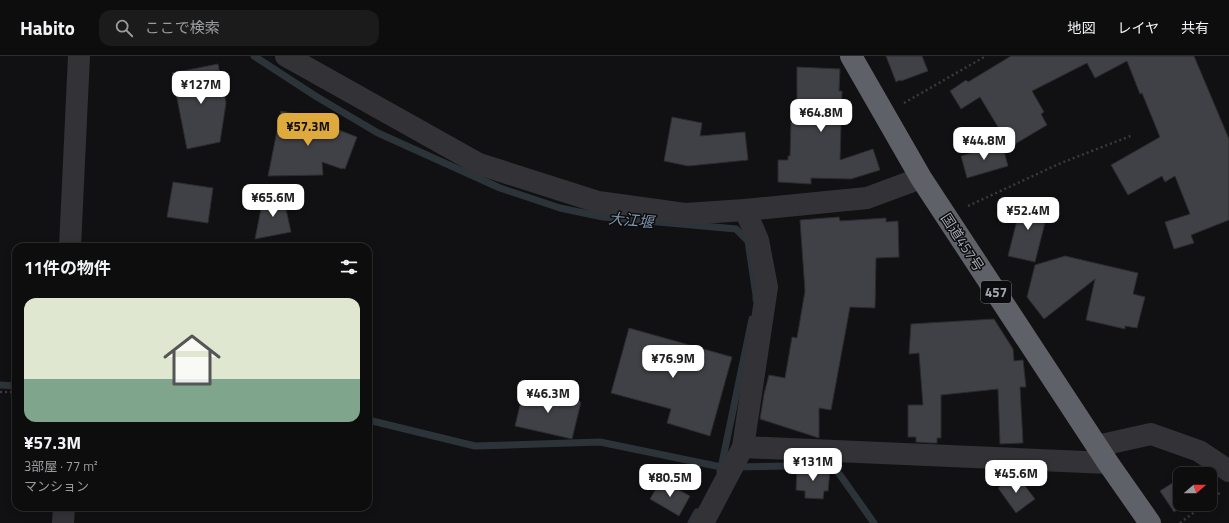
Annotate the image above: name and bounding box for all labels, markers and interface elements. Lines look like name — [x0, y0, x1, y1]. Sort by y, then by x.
search box — [99, 10, 379, 46]
text: Habito — [20, 13, 75, 42]
text: ここで検索 — [145, 16, 220, 39]
icon: search — [113, 17, 135, 39]
text: 地図 — [1067, 17, 1095, 38]
text: レイヤ — [1117, 17, 1159, 38]
text: 共有 — [1181, 17, 1209, 38]
pin: ¥127M — [173, 71, 229, 105]
text: ¥127M — [181, 74, 221, 94]
pin: ¥64.8M — [788, 99, 854, 133]
text: ¥64.8M — [799, 102, 843, 122]
pin: ¥57.3M — [275, 113, 341, 147]
text: ¥57.3M — [286, 116, 330, 136]
pin: ¥44.8M — [951, 127, 1017, 161]
text: ¥44.8M — [962, 130, 1006, 150]
pin: ¥65.6M — [240, 184, 306, 218]
text: ¥65.6M — [251, 187, 295, 207]
pin: ¥52.4M — [995, 197, 1061, 231]
text: ¥52.4M — [1006, 200, 1050, 220]
water label: 大江堰 — [608, 207, 657, 234]
street label: 国道457号 — [936, 209, 990, 275]
text: 11件の物件 — [24, 255, 111, 281]
icon: filters — [338, 256, 360, 278]
road number: 457 — [981, 281, 1011, 303]
icon: home — [156, 324, 228, 396]
pin: ¥76.9M — [640, 345, 706, 379]
text: ¥76.9M — [651, 348, 695, 368]
pin: ¥46.3M — [515, 380, 581, 414]
text: ¥46.3M — [526, 383, 570, 403]
text: ¥57.3M — [24, 430, 81, 456]
pin: ¥131M — [785, 448, 841, 482]
text: ¥131M — [793, 451, 833, 471]
text: 3部屋 · 77 m² — [24, 456, 98, 476]
pin: ¥45.6M — [983, 460, 1049, 494]
text: ¥45.6M — [994, 463, 1038, 483]
pin: ¥80.5M — [637, 464, 703, 498]
text: ¥80.5M — [648, 467, 692, 487]
north arrow — [1173, 467, 1217, 511]
map controls — [1173, 467, 1217, 511]
text: マンション — [24, 476, 89, 496]

